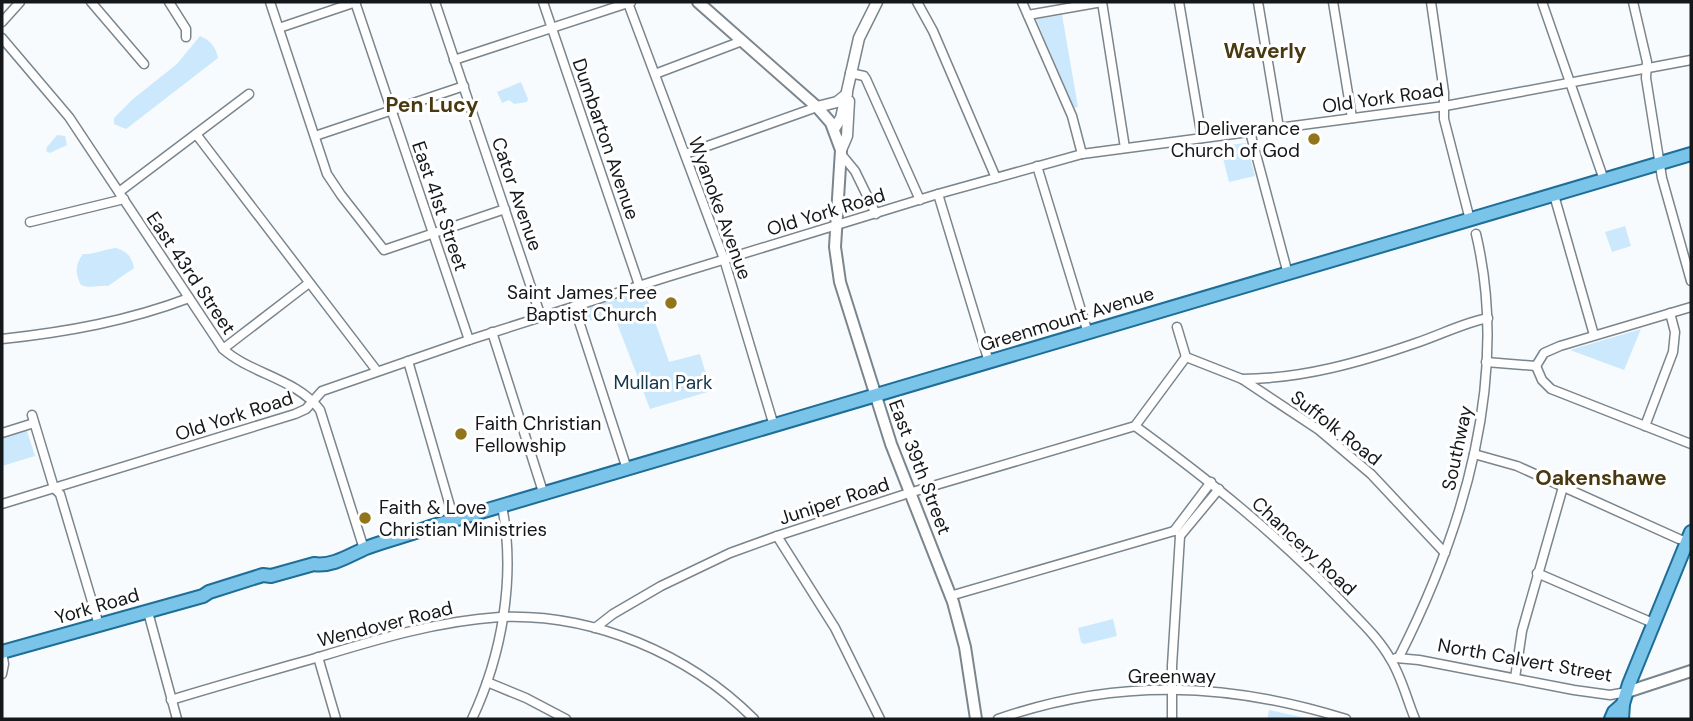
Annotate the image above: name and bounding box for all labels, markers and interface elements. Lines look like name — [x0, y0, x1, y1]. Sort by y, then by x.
district label: Waverly — [1223, 37, 1307, 65]
street label: Dumbarton Avenue — [567, 55, 645, 223]
street label: Old York Road — [1321, 77, 1445, 119]
district label: Pen Lucy — [386, 91, 479, 119]
place label: Deliverance Church of God — [1171, 116, 1300, 163]
marker: Deliverance Church of God — [1306, 131, 1322, 147]
street label: Wyanoke Avenue — [683, 133, 757, 283]
street label: Cator Avenue — [486, 134, 548, 254]
street label: East 41st Street — [406, 138, 474, 274]
street label: Old York Road — [764, 182, 888, 242]
street label: East 43rd Street — [141, 207, 241, 339]
place label: Saint James Free Baptist Church — [507, 280, 657, 327]
street label: Greenmount Avenue — [977, 281, 1157, 357]
marker: Saint James Free Baptist Church — [663, 295, 679, 311]
park label: Mullan Park — [613, 370, 713, 395]
street label: Old York Road — [172, 385, 296, 447]
street label: Suffolk Road — [1285, 385, 1387, 471]
street label: East 39th Street — [883, 396, 957, 538]
street label: Southway — [1436, 403, 1478, 493]
place label: Faith Christian Fellowship — [475, 411, 601, 458]
marker: Faith Christian Fellowship — [453, 426, 469, 442]
district label: Oakenshawe — [1535, 464, 1667, 492]
street label: Juniper Road — [776, 471, 892, 531]
street label: Chancery Road — [1246, 491, 1362, 601]
place label: Faith & Love Christian Ministries — [379, 495, 547, 542]
marker: Faith & Love Christian Ministries — [357, 510, 373, 526]
street label: York Road — [52, 582, 142, 630]
street label: Wendover Road — [315, 595, 455, 653]
street label: North Calvert Street — [1436, 632, 1614, 688]
street label: Greenway — [1128, 664, 1217, 689]

